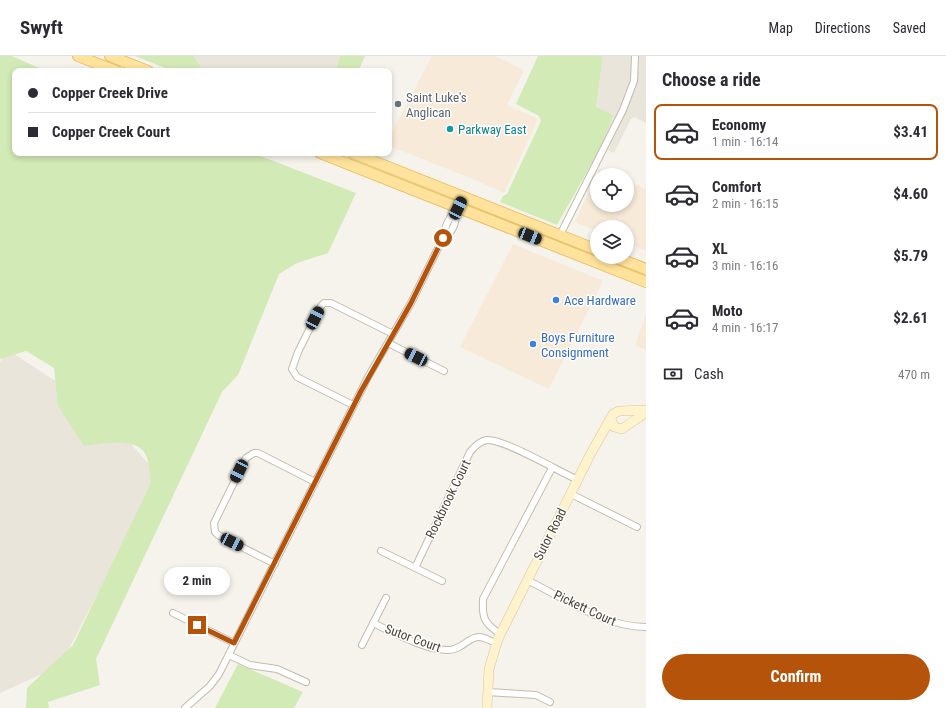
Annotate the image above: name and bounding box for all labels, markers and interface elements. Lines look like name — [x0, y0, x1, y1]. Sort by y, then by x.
text: Swyft — [20, 16, 63, 39]
text: Map — [769, 20, 793, 36]
text: Directions — [815, 20, 871, 36]
text: Saved — [893, 20, 926, 36]
text: Choose a ride — [662, 69, 761, 90]
text: Copper Creek Drive — [52, 84, 168, 102]
place label: Saint Luke's Anglican — [406, 90, 467, 120]
marker: Saint Luke's Anglican — [393, 99, 403, 109]
icon: car — [664, 114, 700, 150]
text: Economy — [712, 116, 766, 134]
place label: Parkway East — [458, 122, 527, 137]
text: Copper Creek Court — [52, 123, 170, 141]
text: $3.41 — [893, 123, 928, 141]
marker: Parkway East — [445, 124, 455, 134]
text: 1 min · 16:14 — [712, 134, 778, 149]
map controls — [590, 168, 634, 264]
button: locate — [590, 168, 634, 212]
icon: car — [664, 176, 700, 212]
text: Comfort — [712, 178, 761, 196]
text: $4.60 — [893, 185, 928, 203]
car — [447, 195, 469, 221]
text: 2 min · 16:15 — [712, 196, 778, 211]
button: layers — [590, 220, 634, 264]
car — [517, 226, 543, 246]
route start — [434, 229, 452, 247]
icon: car — [664, 238, 700, 274]
text: XL — [712, 240, 728, 258]
text: $5.79 — [893, 247, 928, 265]
text: 3 min · 16:16 — [712, 258, 778, 273]
place label: Ace Hardware — [564, 293, 636, 308]
marker: Ace Hardware — [551, 295, 561, 305]
icon: car — [664, 300, 700, 336]
text: Moto — [712, 302, 743, 320]
car — [304, 305, 326, 331]
text: $2.61 — [893, 309, 928, 327]
text: 4 min · 16:17 — [712, 320, 778, 335]
place label: Boys Furniture Consignment — [541, 330, 615, 360]
marker: Boys Furniture Consignment — [528, 339, 538, 349]
car — [403, 346, 429, 368]
icon: cash — [662, 363, 684, 385]
text: Cash — [694, 365, 724, 383]
text: 470 m — [898, 367, 930, 382]
street label: Rockbrook Court — [422, 457, 474, 541]
car — [228, 458, 250, 484]
street label: Sutor Road — [531, 506, 569, 562]
car — [219, 531, 245, 553]
callout: 2 min — [164, 567, 230, 595]
text: 2 min — [183, 573, 211, 588]
street label: Pickett Court — [551, 587, 619, 629]
route end — [188, 616, 206, 634]
street label: Sutor Court — [383, 621, 443, 655]
button: Confirm — [662, 654, 930, 700]

